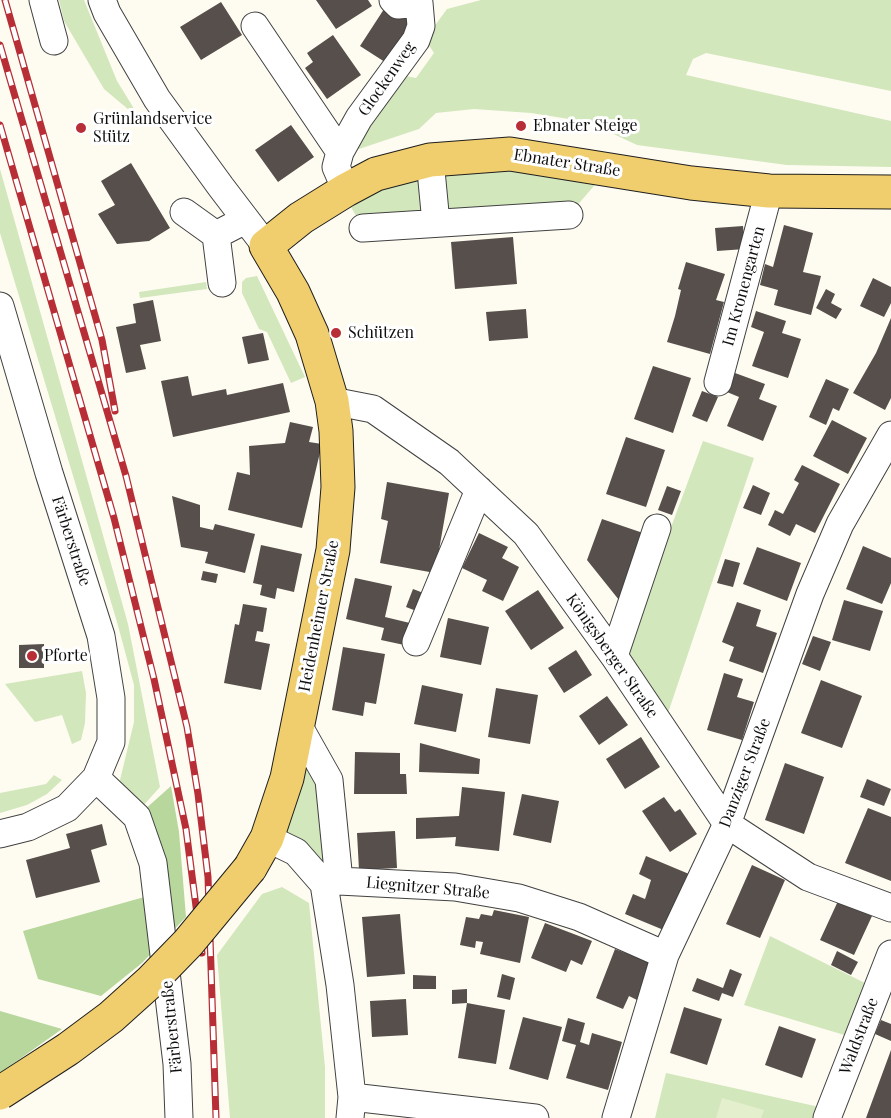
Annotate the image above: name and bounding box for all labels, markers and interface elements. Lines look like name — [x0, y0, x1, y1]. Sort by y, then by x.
street label: Glockenweg — [354, 38, 420, 120]
place label: Grünlandservice Stütz — [93, 109, 212, 147]
place label: Ebnater Steige — [533, 116, 638, 136]
marker: Ebnater Steige — [514, 119, 528, 133]
marker: Grünlandservice Stütz — [74, 121, 88, 135]
street label: Ebnater Straße — [512, 145, 622, 181]
street label: Im Kronengarten — [719, 224, 769, 348]
place label: Schützen — [348, 323, 414, 343]
marker: Schützen — [329, 326, 343, 340]
street label: Färberstraße — [47, 494, 95, 588]
street label: Heidenheimer Straße — [295, 539, 343, 693]
street label: Königsberger Straße — [562, 590, 662, 722]
place label: Pforte — [44, 646, 88, 666]
marker: Pforte — [25, 649, 39, 663]
street label: Danziger Straße — [715, 716, 775, 830]
street label: Liegnitzer Straße — [365, 873, 491, 903]
street label: Färberstraße — [158, 980, 186, 1074]
street label: Waldstraße — [836, 995, 882, 1077]

